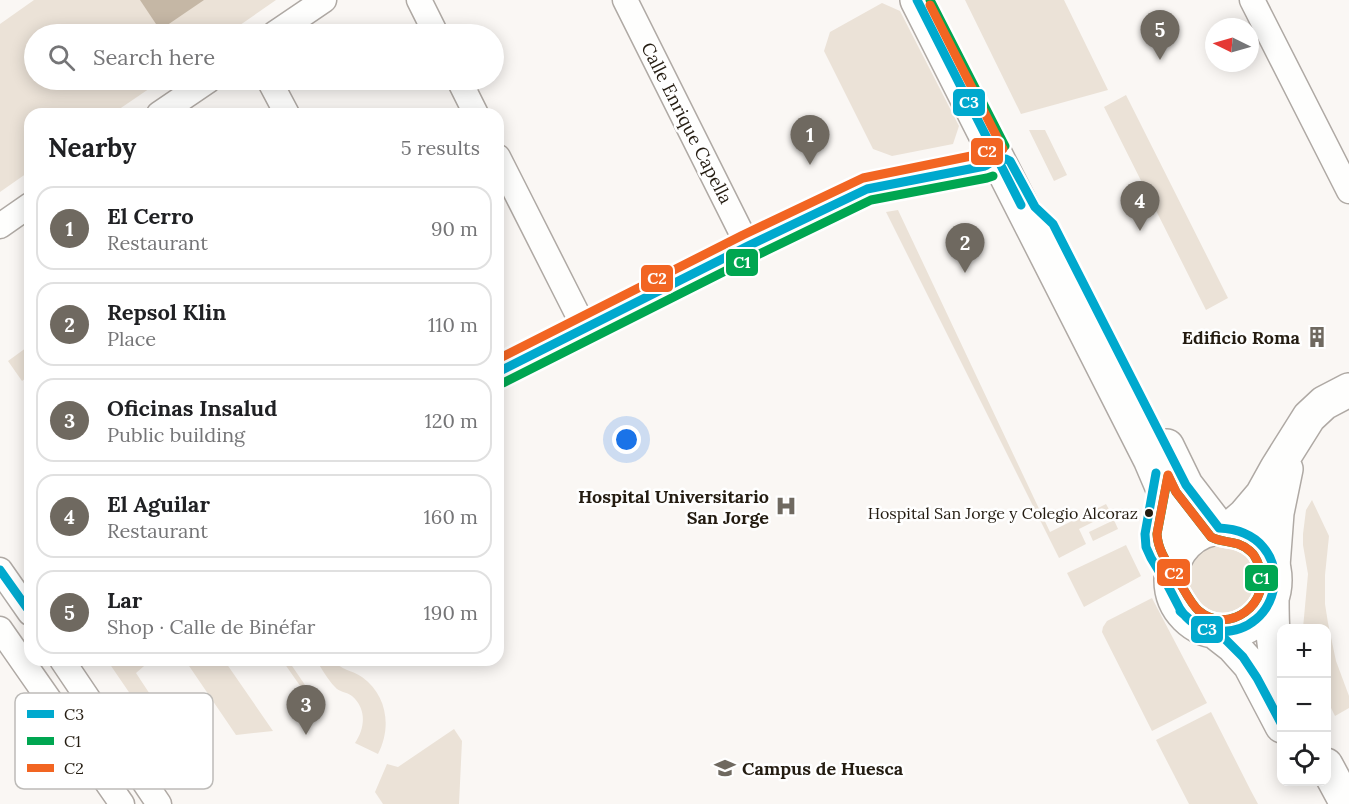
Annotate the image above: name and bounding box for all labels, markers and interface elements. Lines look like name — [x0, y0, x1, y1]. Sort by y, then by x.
pin: 5 — [1140, 10, 1180, 60]
north arrow — [1205, 18, 1259, 72]
search box — [24, 24, 504, 90]
street label: Calle Enrique Capella — [636, 38, 738, 208]
icon: search — [45, 41, 78, 74]
text: Search here — [93, 43, 215, 71]
line badge: C3 — [952, 88, 986, 117]
text: C3 — [959, 92, 979, 112]
pin: 1 — [790, 116, 830, 165]
text: Nearby — [48, 131, 136, 164]
text: 5 results — [401, 135, 480, 160]
line badge: C2 — [970, 137, 1004, 166]
text: C2 — [977, 141, 997, 161]
pin: 4 — [1120, 182, 1160, 231]
text: El Cerro — [107, 202, 194, 230]
text: 1 — [65, 216, 74, 241]
text: 90 m — [431, 216, 478, 241]
pin: 2 — [946, 224, 984, 273]
text: Restaurant — [107, 230, 208, 255]
line badge: C1 — [725, 248, 759, 277]
text: C1 — [733, 252, 751, 272]
line badge: C2 — [640, 264, 674, 293]
text: C2 — [647, 268, 667, 288]
text: Repsol Klin — [107, 298, 226, 326]
text: 2 — [64, 312, 75, 337]
text: 110 m — [428, 312, 478, 337]
building icon: Edificio Roma — [1305, 325, 1329, 349]
text: Place — [107, 326, 156, 351]
place label: Edificio Roma — [1182, 326, 1301, 349]
text: Oficinas Insalud — [107, 394, 277, 422]
text: 3 — [64, 408, 75, 433]
text: 120 m — [424, 408, 478, 433]
text: Public building — [107, 422, 245, 447]
your location — [612, 425, 641, 454]
place label: Hospital Universitario San Jorge — [578, 485, 769, 529]
text: El Aguilar — [107, 490, 210, 518]
hospital icon: Hospital Universitario San Jorge — [774, 494, 798, 518]
place label: Hospital San Jorge y Colegio Alcoraz — [868, 503, 1138, 523]
text: 4 — [64, 504, 75, 529]
text: 160 m — [424, 504, 478, 529]
marker: Hospital San Jorge y Colegio Alcoraz — [1143, 507, 1155, 519]
text: Restaurant — [107, 518, 208, 543]
line badge: C2 — [1156, 558, 1191, 587]
text: C2 — [1164, 563, 1184, 583]
line badge: C1 — [1244, 564, 1279, 592]
text: C1 — [1252, 568, 1270, 588]
text: Lar — [107, 586, 142, 614]
text: 5 — [64, 600, 75, 625]
text: 190 m — [424, 600, 478, 625]
text: Shop · Calle de Binéfar — [107, 614, 315, 639]
line badge: C3 — [1190, 615, 1224, 644]
text: C3 — [1197, 619, 1217, 639]
map controls — [1277, 624, 1331, 786]
button: + — [1277, 624, 1331, 678]
button: − — [1277, 678, 1331, 732]
pin: 3 — [286, 686, 326, 735]
legend — [15, 693, 213, 789]
text: C3 — [64, 704, 84, 724]
text: C1 — [64, 731, 81, 751]
button: locate — [1277, 732, 1331, 786]
school or university icon: Campus de Huesca — [713, 756, 737, 780]
place label: Campus de Huesca — [742, 757, 904, 780]
text: C2 — [64, 758, 84, 778]

